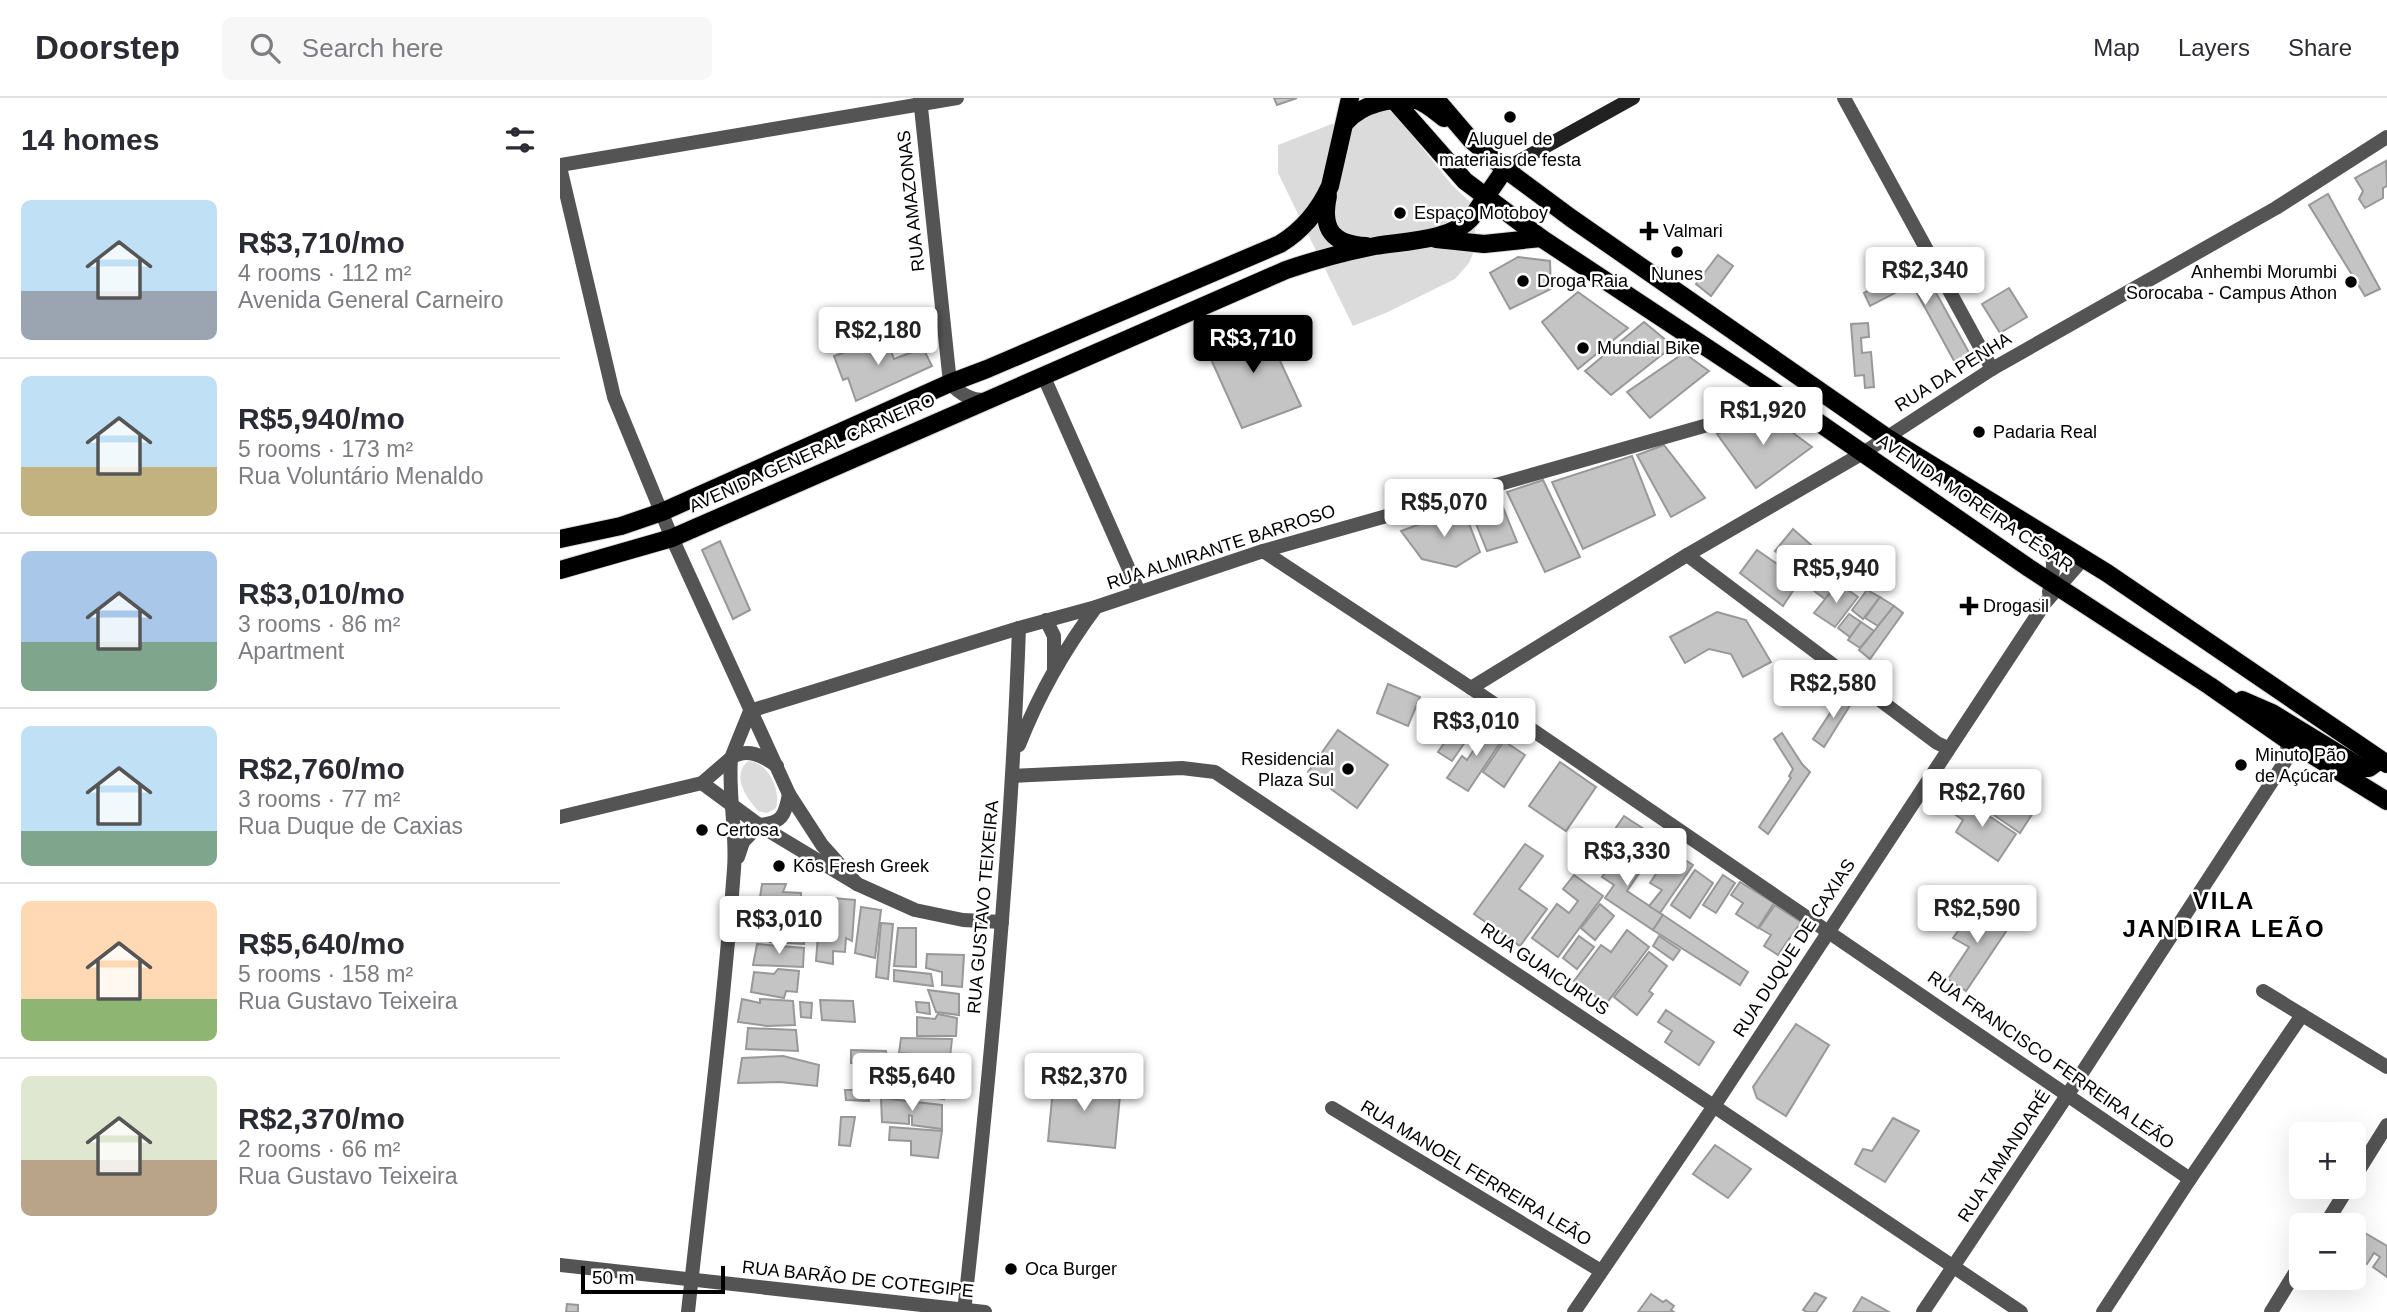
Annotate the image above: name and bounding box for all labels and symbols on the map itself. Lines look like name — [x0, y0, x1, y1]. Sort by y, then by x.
marker: Aluguel de materiais de festa — [1502, 109, 1518, 125]
street label: RUA AMAZONAS — [894, 129, 928, 273]
place label: Aluguel de materiais de festa — [1439, 129, 1582, 170]
place label: Espaço Motoboy — [1414, 203, 1548, 223]
marker: Espaço Motoboy — [1392, 205, 1408, 221]
place label: Valmari — [1663, 221, 1723, 241]
marker: Valmari — [1641, 223, 1657, 239]
marker: Nunes — [1669, 244, 1685, 260]
pin: R$2,340 — [1860, 248, 1990, 307]
place label: Anhembi Morumbi Sorocaba - Campus Athon — [2126, 262, 2337, 303]
place label: Nunes — [1651, 264, 1703, 284]
place label: Droga Raia — [1537, 271, 1629, 291]
marker: Droga Raia — [1515, 273, 1531, 289]
marker: Anhembi Morumbi Sorocaba - Campus Athon — [2343, 274, 2359, 290]
pin: R$2,180 — [813, 308, 943, 367]
pin: R$3,710 — [1188, 316, 1318, 375]
street label: RUA DA PENHA — [1891, 328, 2015, 416]
place label: Mundial Bike — [1597, 338, 1700, 358]
marker: Mundial Bike — [1575, 340, 1591, 356]
pin: R$1,920 — [1698, 388, 1828, 447]
street label: AVENIDA GENERAL CARNEIRO — [686, 390, 938, 516]
place label: Padaria Real — [1993, 422, 2097, 442]
marker: Padaria Real — [1971, 424, 1987, 440]
street label: AVENIDA MOREIRA CÉSAR — [1873, 430, 2077, 576]
pin: R$5,070 — [1379, 480, 1509, 539]
street label: RUA ALMIRANTE BARROSO — [1104, 501, 1338, 593]
pin: R$5,940 — [1771, 546, 1901, 605]
place label: Drogasil — [1983, 596, 2049, 616]
marker: Drogasil — [1961, 598, 1977, 614]
pin: R$2,580 — [1768, 660, 1898, 720]
pin: R$3,010 — [1411, 698, 1541, 758]
place label: Minuto Pão de Açúcar — [2255, 745, 2346, 786]
place label: Residencial Plaza Sul — [1241, 749, 1334, 790]
marker: Minuto Pão de Açúcar — [2233, 757, 2249, 773]
marker: Residencial Plaza Sul — [1340, 761, 1356, 777]
pin: R$2,760 — [1917, 770, 2047, 829]
street label: RUA GUSTAVO TEIXEIRA — [964, 800, 1002, 1014]
place label: Certosa — [716, 820, 780, 840]
marker: Certosa — [694, 822, 710, 838]
pin: R$3,330 — [1562, 828, 1692, 888]
street label: RUA DUQUE DE CAXIAS — [1729, 855, 1859, 1041]
place label: Kōs Fresh Greek — [793, 856, 930, 876]
marker: Kōs Fresh Greek — [771, 858, 787, 874]
pin: R$2,590 — [1912, 886, 2042, 945]
district label: VILA JANDIRA LEÃO — [2122, 887, 2326, 942]
pin: R$3,010 — [714, 896, 844, 956]
street label: RUA GUAICURUS — [1477, 919, 1613, 1019]
street label: RUA FRANCISCO FERREIRA LEÃO — [1924, 966, 2179, 1153]
pin: R$5,640 — [847, 1054, 977, 1113]
pin: R$2,370 — [1019, 1054, 1149, 1113]
street label: RUA TAMANDARÉ — [1954, 1086, 2054, 1226]
street label: RUA MANOEL FERREIRA LEÃO — [1357, 1095, 1595, 1250]
street label: RUA BARÃO DE COTEGIPE — [741, 1256, 975, 1301]
place label: Oca Burger — [1025, 1259, 1117, 1279]
marker: Oca Burger — [1003, 1261, 1019, 1277]
scale bar — [581, 1263, 724, 1295]

